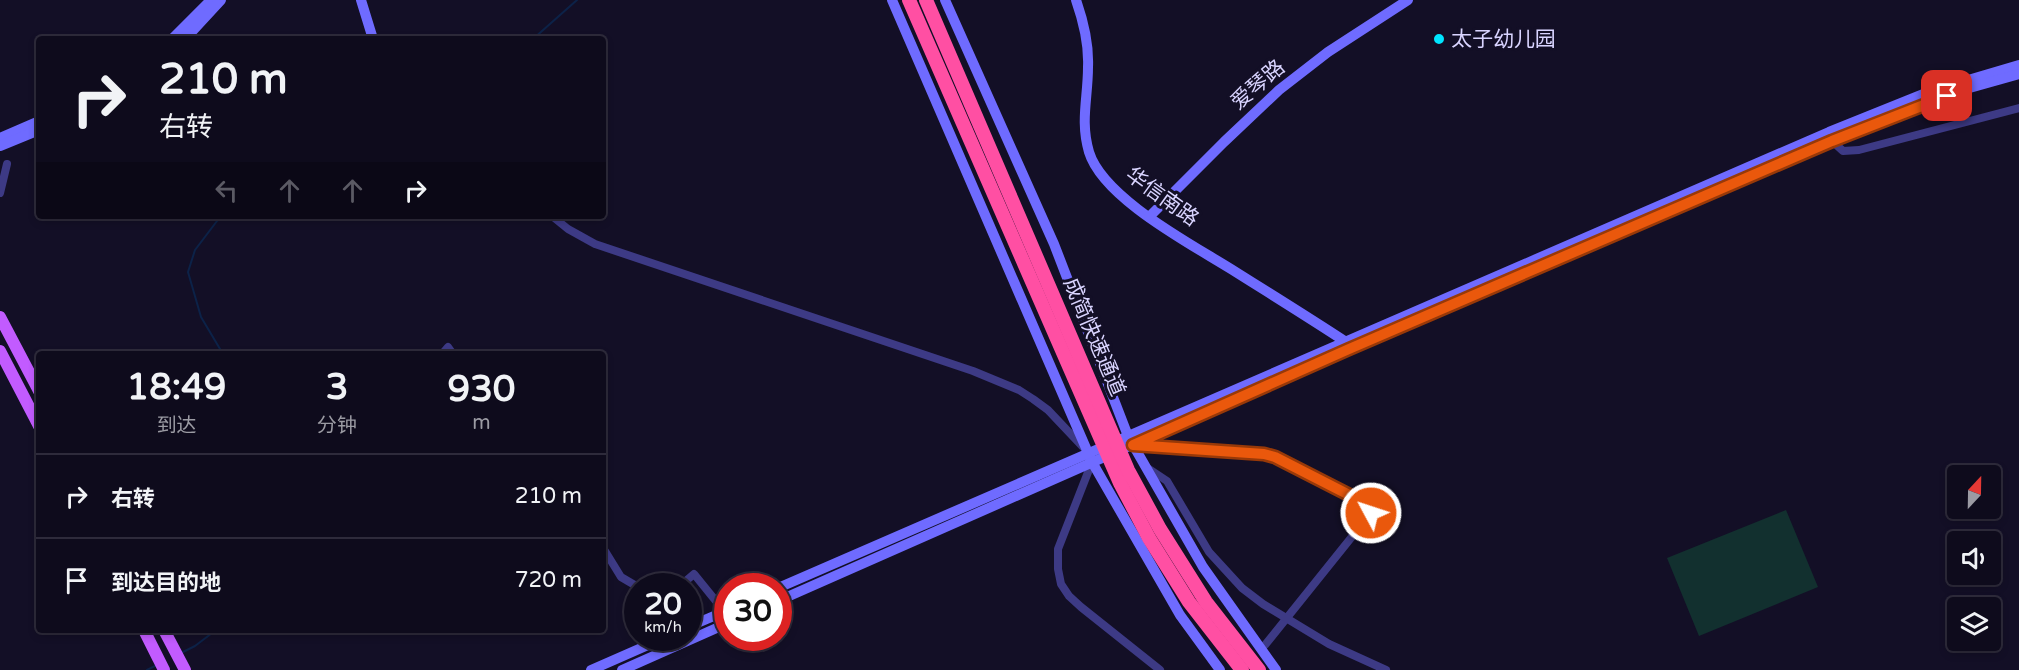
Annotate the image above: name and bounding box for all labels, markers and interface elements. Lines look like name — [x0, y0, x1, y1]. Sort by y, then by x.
place label: 太子幼儿园 — [1451, 27, 1556, 52]
marker: 太子幼儿园 — [1432, 32, 1446, 46]
text: 210 m — [159, 54, 288, 105]
street label: 爱琴路 — [1226, 55, 1290, 115]
icon: right — [60, 60, 138, 138]
pin — [1921, 70, 1972, 121]
icon: arrive — [1930, 79, 1963, 112]
text: 右转 — [159, 111, 213, 144]
street label: 华信南路 — [1121, 162, 1203, 232]
icon: left — [210, 174, 243, 207]
icon: ahead — [273, 174, 306, 207]
icon: ahead — [336, 174, 369, 207]
icon: right — [399, 174, 432, 207]
street label: 成简快速通道 — [1058, 274, 1130, 400]
text: 18:49 — [127, 366, 226, 409]
text: 3 — [326, 366, 348, 409]
text: 930 — [448, 368, 515, 411]
text: m — [472, 411, 491, 435]
text: 到达 — [156, 414, 196, 438]
text: 分钟 — [317, 414, 357, 438]
north arrow — [1947, 465, 2001, 519]
map controls — [1947, 465, 2001, 651]
icon: right — [60, 480, 93, 513]
position arrow — [1339, 481, 1403, 545]
text: 210 m — [515, 483, 582, 509]
text: 右转 — [111, 486, 155, 512]
button: sound — [1947, 531, 2001, 585]
icon: arrive — [60, 564, 93, 597]
text: 720 m — [515, 567, 582, 593]
text: 到达目的地 — [111, 570, 221, 596]
speed limit sign: 30 — [714, 573, 792, 651]
text: 20 — [644, 586, 682, 623]
button: layers — [1947, 597, 2001, 651]
text: km/h — [644, 618, 682, 636]

